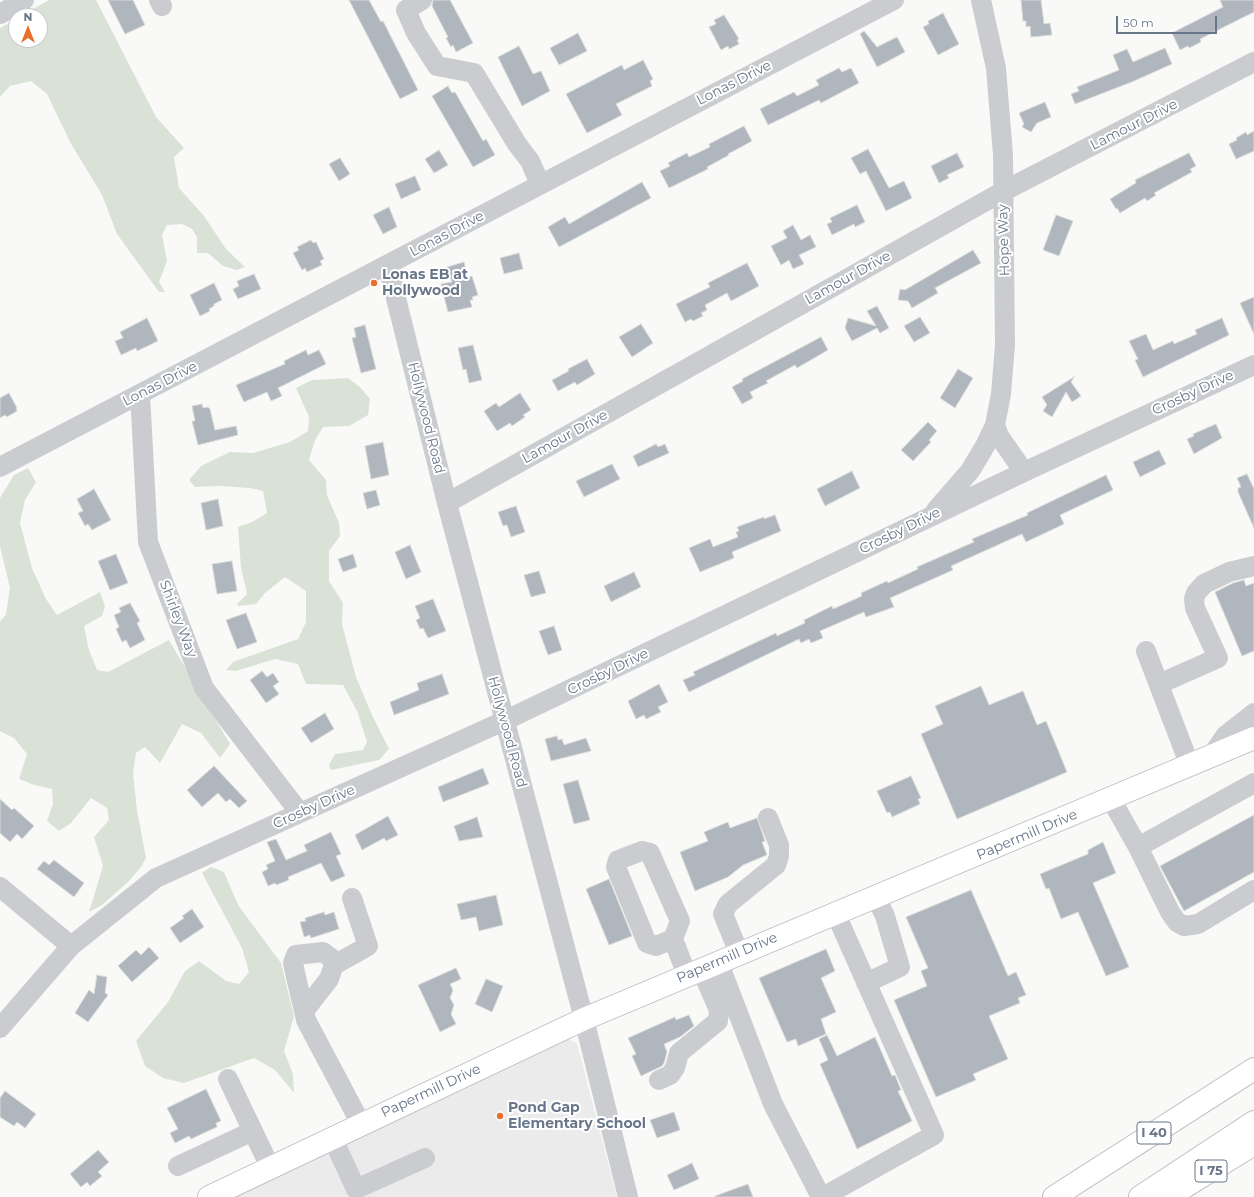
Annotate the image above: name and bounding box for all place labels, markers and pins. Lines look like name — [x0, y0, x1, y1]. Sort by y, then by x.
place label: Lonas EB at Hollywood — [382, 267, 468, 300]
marker: Lonas EB at Hollywood — [369, 278, 379, 288]
place label: Pond Gap Elementary School — [508, 1100, 646, 1132]
marker: Pond Gap Elementary School — [495, 1111, 505, 1121]

